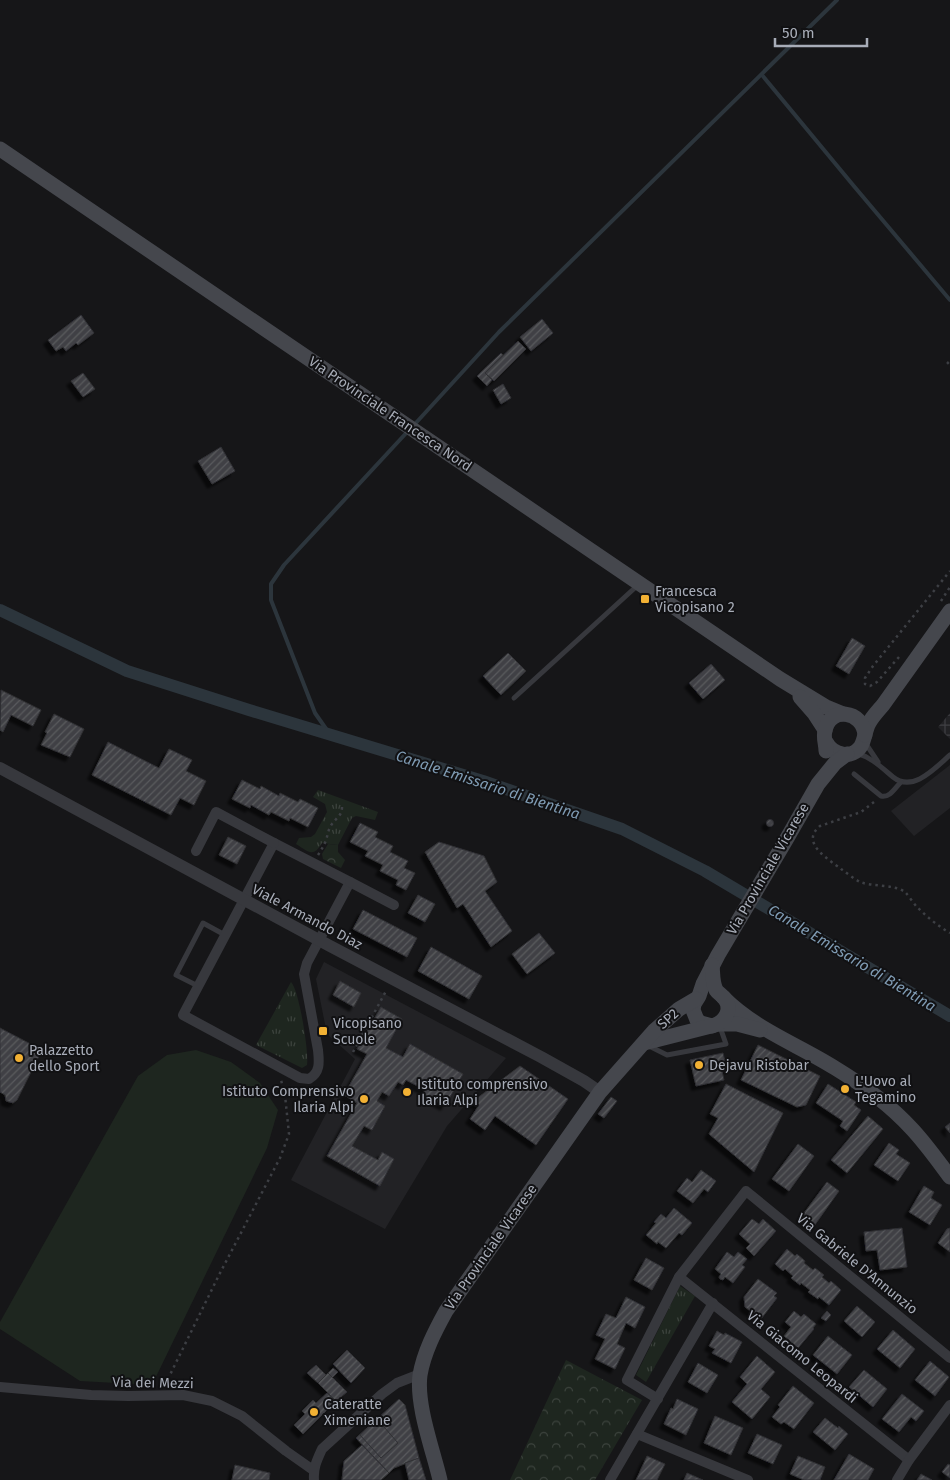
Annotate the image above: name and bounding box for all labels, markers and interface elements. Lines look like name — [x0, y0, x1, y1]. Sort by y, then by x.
scale bar — [775, 15, 868, 47]
text: 50 m — [782, 24, 815, 42]
street label: Via Provinciale Francesca Nord — [305, 353, 475, 475]
place label: Francesca Vicopisano 2 — [655, 583, 735, 616]
marker: Francesca Vicopisano 2 — [639, 593, 651, 605]
water label: Canale Emissario di Bientina — [394, 747, 582, 823]
street label: Via Provinciale Vicarese — [723, 800, 813, 938]
street label: Viale Armando Diaz — [249, 881, 365, 953]
water label: Canale Emissario di Bientina — [765, 901, 939, 1015]
street label: SP2 — [654, 1005, 682, 1033]
place label: Vicopisano Scuole — [333, 1015, 402, 1048]
marker: Vicopisano Scuole — [317, 1025, 329, 1037]
place label: Palazzetto dello Sport — [29, 1042, 101, 1075]
marker: Palazzetto dello Sport — [13, 1052, 25, 1064]
place label: Dejavu Ristobar — [709, 1057, 809, 1074]
marker: Dejavu Ristobar — [693, 1059, 705, 1071]
place label: L'Uovo al Tegamino — [855, 1073, 916, 1106]
place label: Istituto comprensivo Ilaria Alpi — [417, 1076, 548, 1109]
place label: Istituto Comprensivo Ilaria Alpi — [222, 1083, 354, 1116]
marker: L'Uovo al Tegamino — [839, 1083, 851, 1095]
marker: Istituto comprensivo Ilaria Alpi — [401, 1086, 413, 1098]
marker: Istituto Comprensivo Ilaria Alpi — [358, 1093, 370, 1105]
street label: Via Provinciale Vicarese — [441, 1181, 541, 1313]
street label: Via Gabriele D'Annunzio — [793, 1210, 921, 1318]
street label: Via Giacomo Leopardi — [743, 1307, 861, 1407]
street label: Via dei Mezzi — [112, 1374, 194, 1392]
place label: Cateratte Ximeniane — [324, 1396, 391, 1429]
marker: Cateratte Ximeniane — [308, 1406, 320, 1418]

